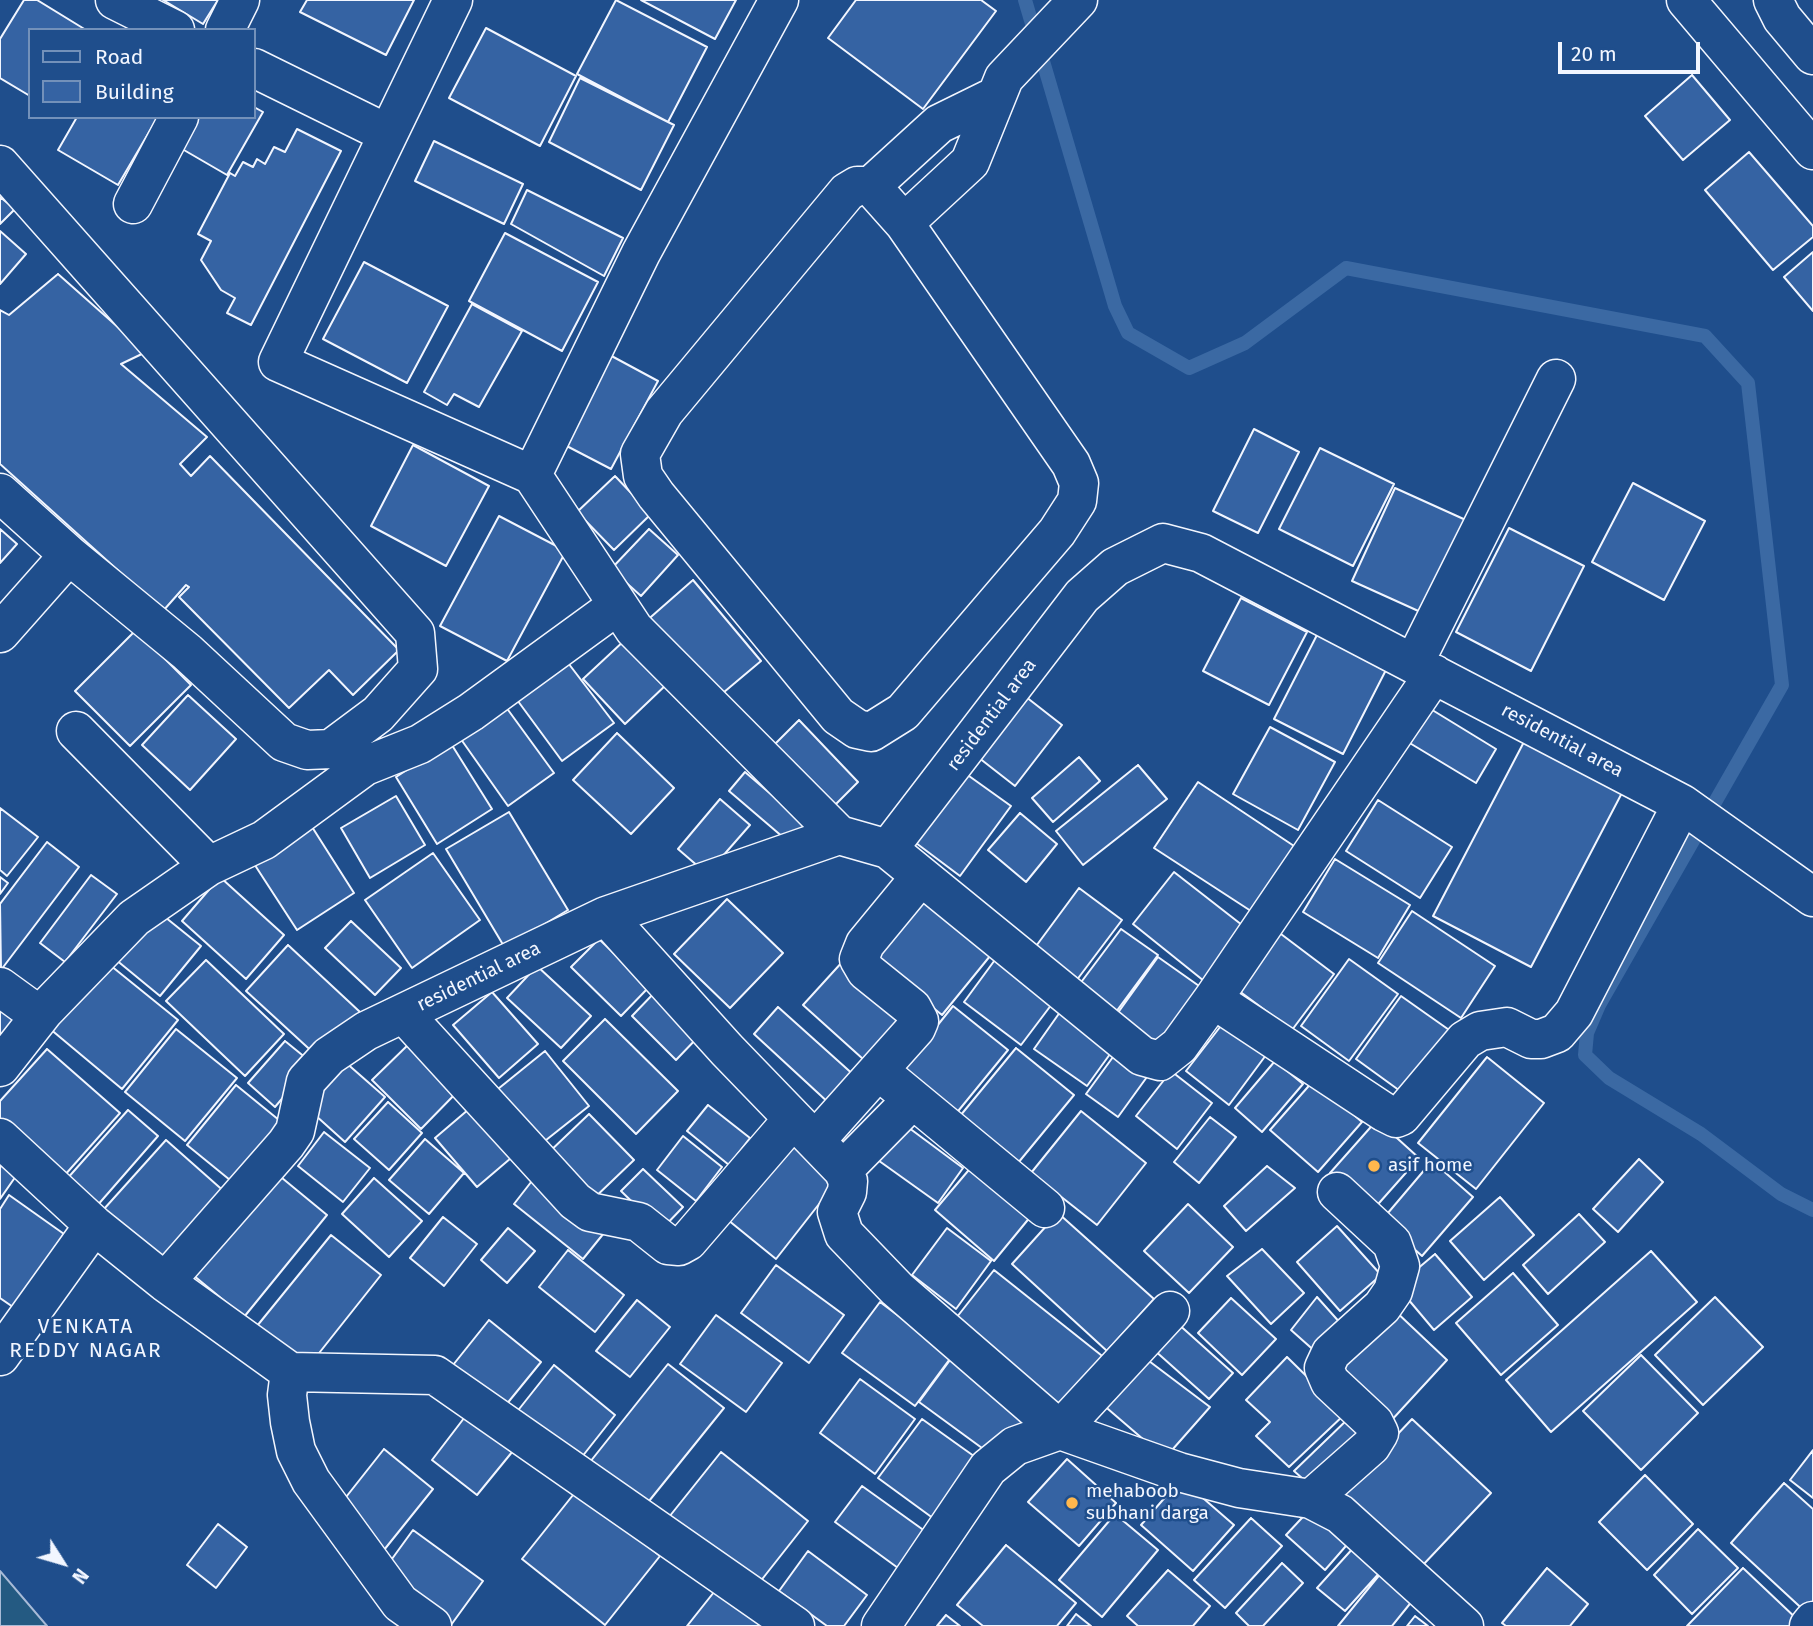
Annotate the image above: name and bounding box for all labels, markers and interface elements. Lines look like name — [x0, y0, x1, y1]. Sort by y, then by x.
legend — [28, 28, 256, 119]
scale bar — [1561, 28, 1703, 72]
text: 20 m — [1571, 41, 1617, 67]
text: Road — [95, 44, 143, 70]
text: Building — [95, 79, 174, 105]
street label: residential area — [942, 654, 1042, 776]
street label: residential area — [1497, 699, 1627, 783]
street label: residential area — [413, 937, 545, 1017]
place label: asif home — [1388, 1155, 1473, 1177]
marker: asif home — [1366, 1158, 1382, 1174]
district label: VENKATA REDDY NAGAR — [11, 1314, 161, 1364]
place label: mehaboob subhani darga — [1086, 1481, 1209, 1525]
marker: mehaboob subhani darga — [1064, 1495, 1080, 1511]
north arrow — [28, 1528, 98, 1598]
text: N — [67, 1564, 93, 1588]

